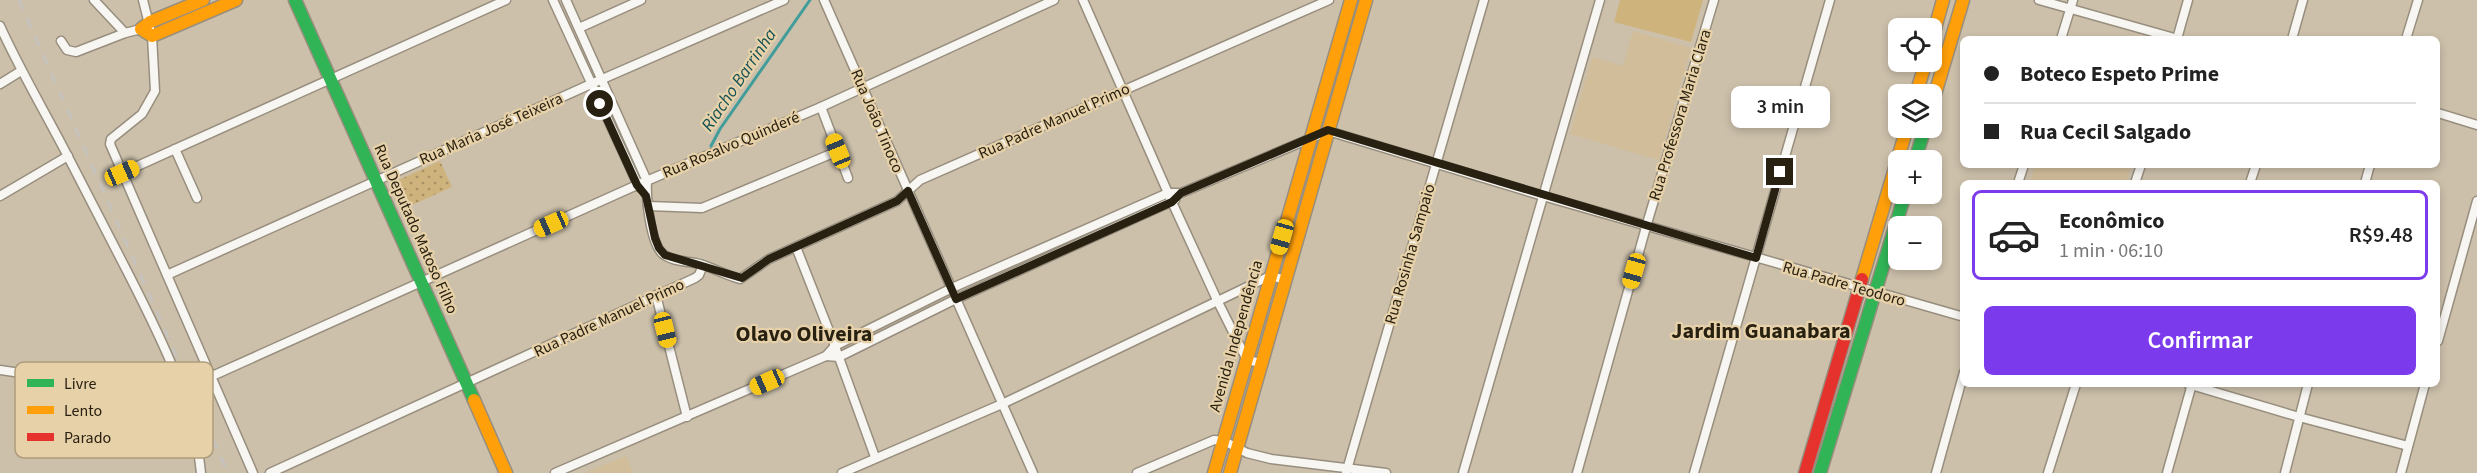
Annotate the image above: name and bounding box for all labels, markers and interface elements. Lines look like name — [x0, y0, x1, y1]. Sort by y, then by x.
map controls — [1888, 18, 1942, 270]
button: locate — [1888, 18, 1942, 72]
water label: Riacho Barrinha — [695, 23, 783, 136]
street label: Rua Professora Maria Clara — [1643, 27, 1717, 203]
text: Boteco Espeto Prime — [2020, 58, 2219, 90]
street label: Rua João Tinoco — [845, 66, 909, 176]
street label: Rua Padre Manuel Primo — [975, 78, 1133, 164]
button: layers — [1888, 84, 1942, 138]
callout: 3 min — [1730, 85, 1830, 127]
street label: Rua Maria José Teixeira — [416, 87, 566, 171]
route start — [586, 90, 613, 117]
text: 3 min — [1757, 93, 1804, 121]
street label: Rua Rosalvo Quinderé — [659, 106, 803, 184]
text: Rua Cecil Salgado — [2020, 116, 2191, 148]
car — [823, 131, 853, 171]
street label: Rua Deputado Matoso Filho — [369, 141, 463, 317]
button: + — [1888, 150, 1942, 204]
car — [102, 157, 142, 189]
route end — [1766, 158, 1793, 185]
street label: Rua Rosinha Sampaio — [1379, 181, 1441, 327]
text: Econômico — [2059, 205, 2164, 237]
car — [531, 208, 571, 240]
icon: car — [1987, 208, 2041, 262]
button: − — [1888, 216, 1942, 270]
car — [1268, 217, 1296, 257]
text: R$9.48 — [2349, 219, 2413, 251]
text: 1 min · 06:10 — [2059, 237, 2163, 265]
car — [1620, 251, 1648, 291]
street label: Rua Padre Teodoro — [1780, 256, 1908, 312]
street label: Avenida Independência — [1204, 258, 1268, 414]
street label: Rua Padre Manuel Primo — [530, 273, 688, 363]
button: Confirmar — [1984, 306, 2416, 375]
car — [652, 310, 678, 350]
district label: Jardim Guanabara — [1671, 315, 1851, 347]
district label: Olavo Oliveira — [736, 318, 872, 350]
legend — [15, 362, 213, 458]
car — [747, 366, 787, 398]
text: Livre — [64, 373, 97, 395]
text: Lento — [64, 400, 102, 422]
text: Parado — [64, 427, 111, 449]

